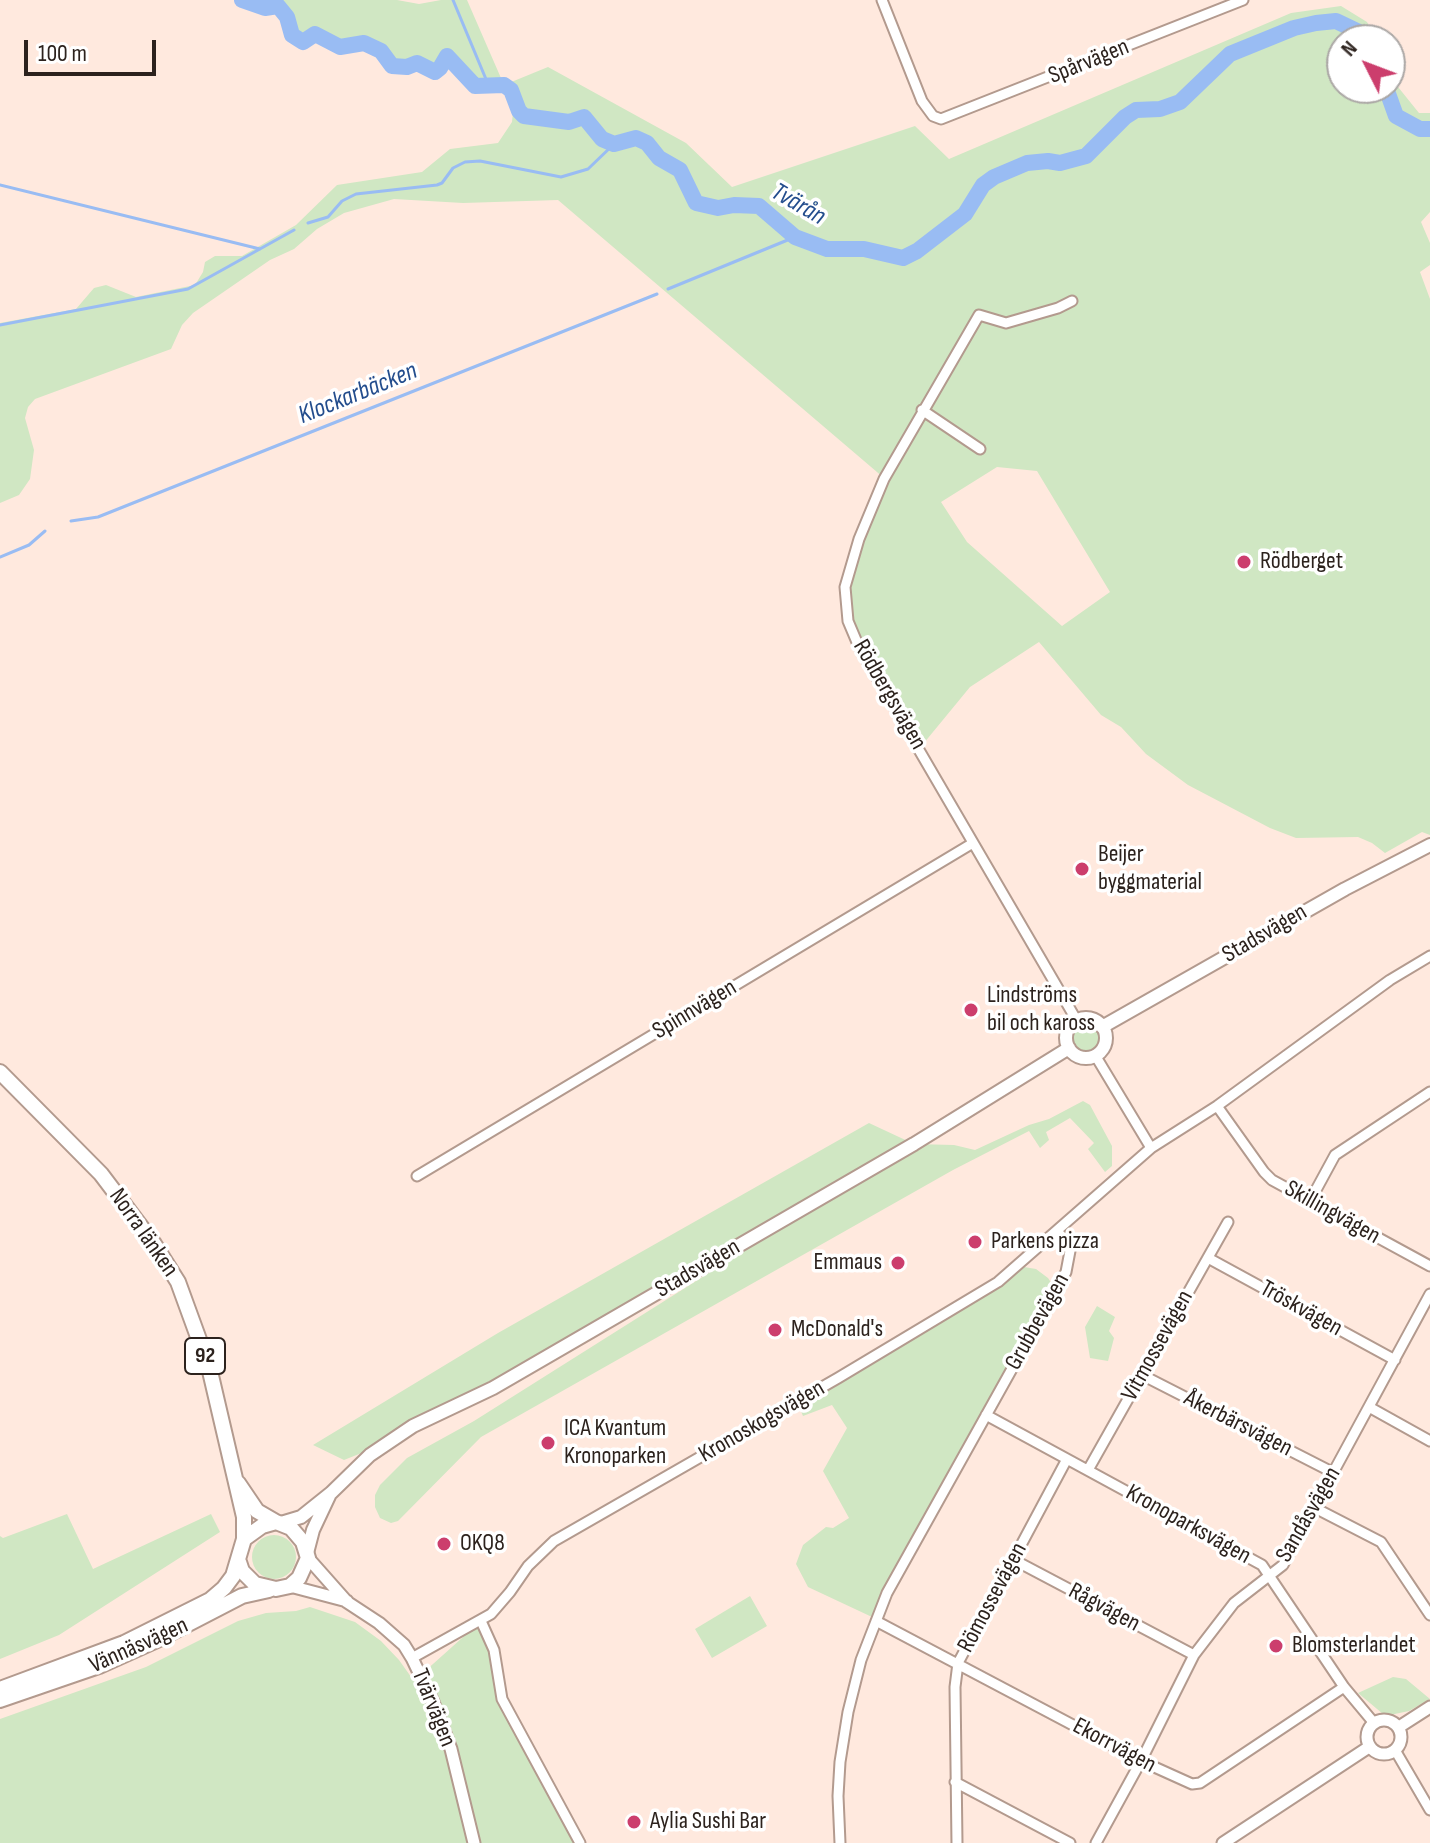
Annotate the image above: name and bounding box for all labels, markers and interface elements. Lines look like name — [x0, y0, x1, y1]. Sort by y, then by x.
scale bar — [28, 24, 160, 74]
north arrow — [1326, 24, 1406, 104]
street label: Spårvägen — [1045, 33, 1133, 91]
text: N — [1335, 36, 1363, 62]
text: 100 m — [38, 39, 87, 68]
water label: Tvärån — [765, 177, 831, 233]
water label: Klockarbäcken — [294, 356, 422, 432]
place label: Rödberget — [1260, 548, 1343, 576]
marker: Rödberget — [1235, 553, 1253, 571]
street label: Rödbergsvägen — [846, 635, 932, 755]
place label: Beijer byggmaterial — [1098, 841, 1202, 897]
marker: Beijer byggmaterial — [1073, 860, 1091, 878]
street label: Stadsvägen — [1218, 898, 1312, 970]
street label: Spinnvägen — [648, 974, 742, 1046]
place label: Lindströms bil och kaross — [987, 982, 1095, 1038]
marker: Lindströms bil och kaross — [962, 1001, 980, 1019]
street label: Skillingvägen — [1279, 1175, 1385, 1251]
street label: Norra länken — [102, 1183, 184, 1283]
place label: Parkens pizza — [991, 1228, 1099, 1256]
street label: Stadsvägen — [651, 1233, 745, 1305]
marker: Parkens pizza — [966, 1233, 984, 1251]
place label: Emmaus — [813, 1249, 882, 1277]
marker: Emmaus — [889, 1254, 907, 1272]
street label: Grubbevägen — [1000, 1269, 1076, 1375]
street label: Tröskvägen — [1255, 1275, 1347, 1343]
street label: Vitmossevägen — [1116, 1286, 1200, 1406]
place label: McDonald's — [791, 1316, 883, 1344]
marker: McDonald's — [766, 1321, 784, 1339]
road number: 92 — [185, 1338, 225, 1374]
street label: Kronoskogsvägen — [694, 1374, 830, 1470]
street label: Åkerbärsvägen — [1179, 1384, 1297, 1464]
place label: ICA Kvantum Kronoparken — [564, 1415, 666, 1471]
marker: ICA Kvantum Kronoparken — [539, 1434, 557, 1452]
street label: Sandåsvägen — [1270, 1462, 1348, 1568]
street label: Kronoparksvägen — [1120, 1479, 1256, 1571]
place label: OKQ8 — [460, 1530, 505, 1558]
marker: OKQ8 — [435, 1535, 453, 1553]
street label: Römossevägen — [952, 1538, 1034, 1658]
street label: Rågvägen — [1063, 1577, 1145, 1639]
street label: Vännäsvägen — [85, 1611, 193, 1681]
place label: Blomsterlandet — [1292, 1632, 1416, 1660]
marker: Blomsterlandet — [1267, 1637, 1285, 1655]
street label: Tvärvägen — [404, 1665, 462, 1751]
street label: Ekorrvägen — [1067, 1712, 1161, 1780]
place label: Aylia Sushi Bar — [650, 1808, 766, 1836]
marker: Aylia Sushi Bar — [625, 1813, 643, 1831]

